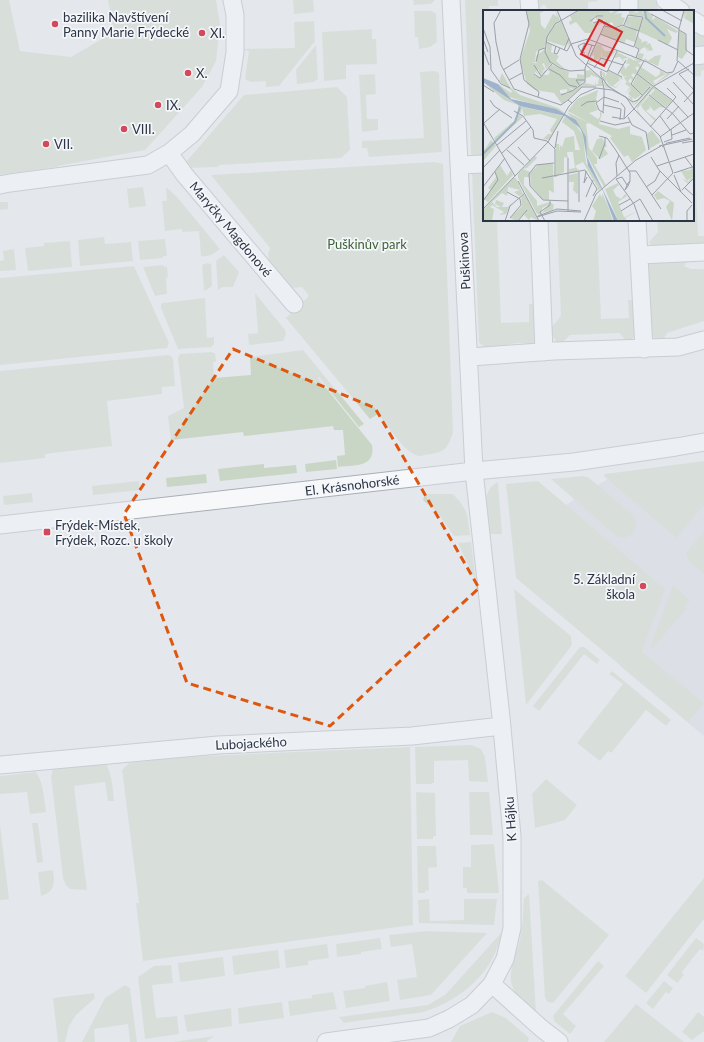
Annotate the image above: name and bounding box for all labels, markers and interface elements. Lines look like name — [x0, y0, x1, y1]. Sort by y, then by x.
place label: bazilika Navštívení Panny Marie Frýdecké — [63, 9, 189, 40]
inset map — [483, 10, 694, 221]
marker: bazilika Navštívení Panny Marie Frýdecké — [50, 19, 60, 29]
place label: XI. — [210, 25, 225, 41]
marker: XI. — [197, 28, 207, 38]
place label: X. — [196, 65, 208, 81]
marker: X. — [183, 68, 193, 78]
place label: IX. — [166, 97, 181, 113]
marker: IX. — [153, 100, 163, 110]
place label: VIII. — [132, 121, 155, 137]
marker: VIII. — [119, 124, 129, 134]
place label: VII. — [54, 136, 73, 152]
marker: VII. — [41, 139, 51, 149]
street label: Maryčky Magdonové — [186, 178, 276, 280]
street label: Puškinova — [454, 232, 474, 290]
park label: Puškinův park — [327, 236, 407, 252]
street label: El. Krásnohorské — [304, 471, 400, 499]
place label: Frýdek-Místek, Frýdek, Rozc. u školy — [55, 517, 173, 548]
marker: Frýdek-Místek, Frýdek, Rozc. u školy — [42, 527, 52, 537]
place label: 5. Základní škola — [573, 571, 636, 602]
marker: 5. Základní škola — [638, 581, 648, 591]
street label: Lubojackého — [215, 733, 287, 753]
street label: K Hájku — [500, 796, 520, 842]

